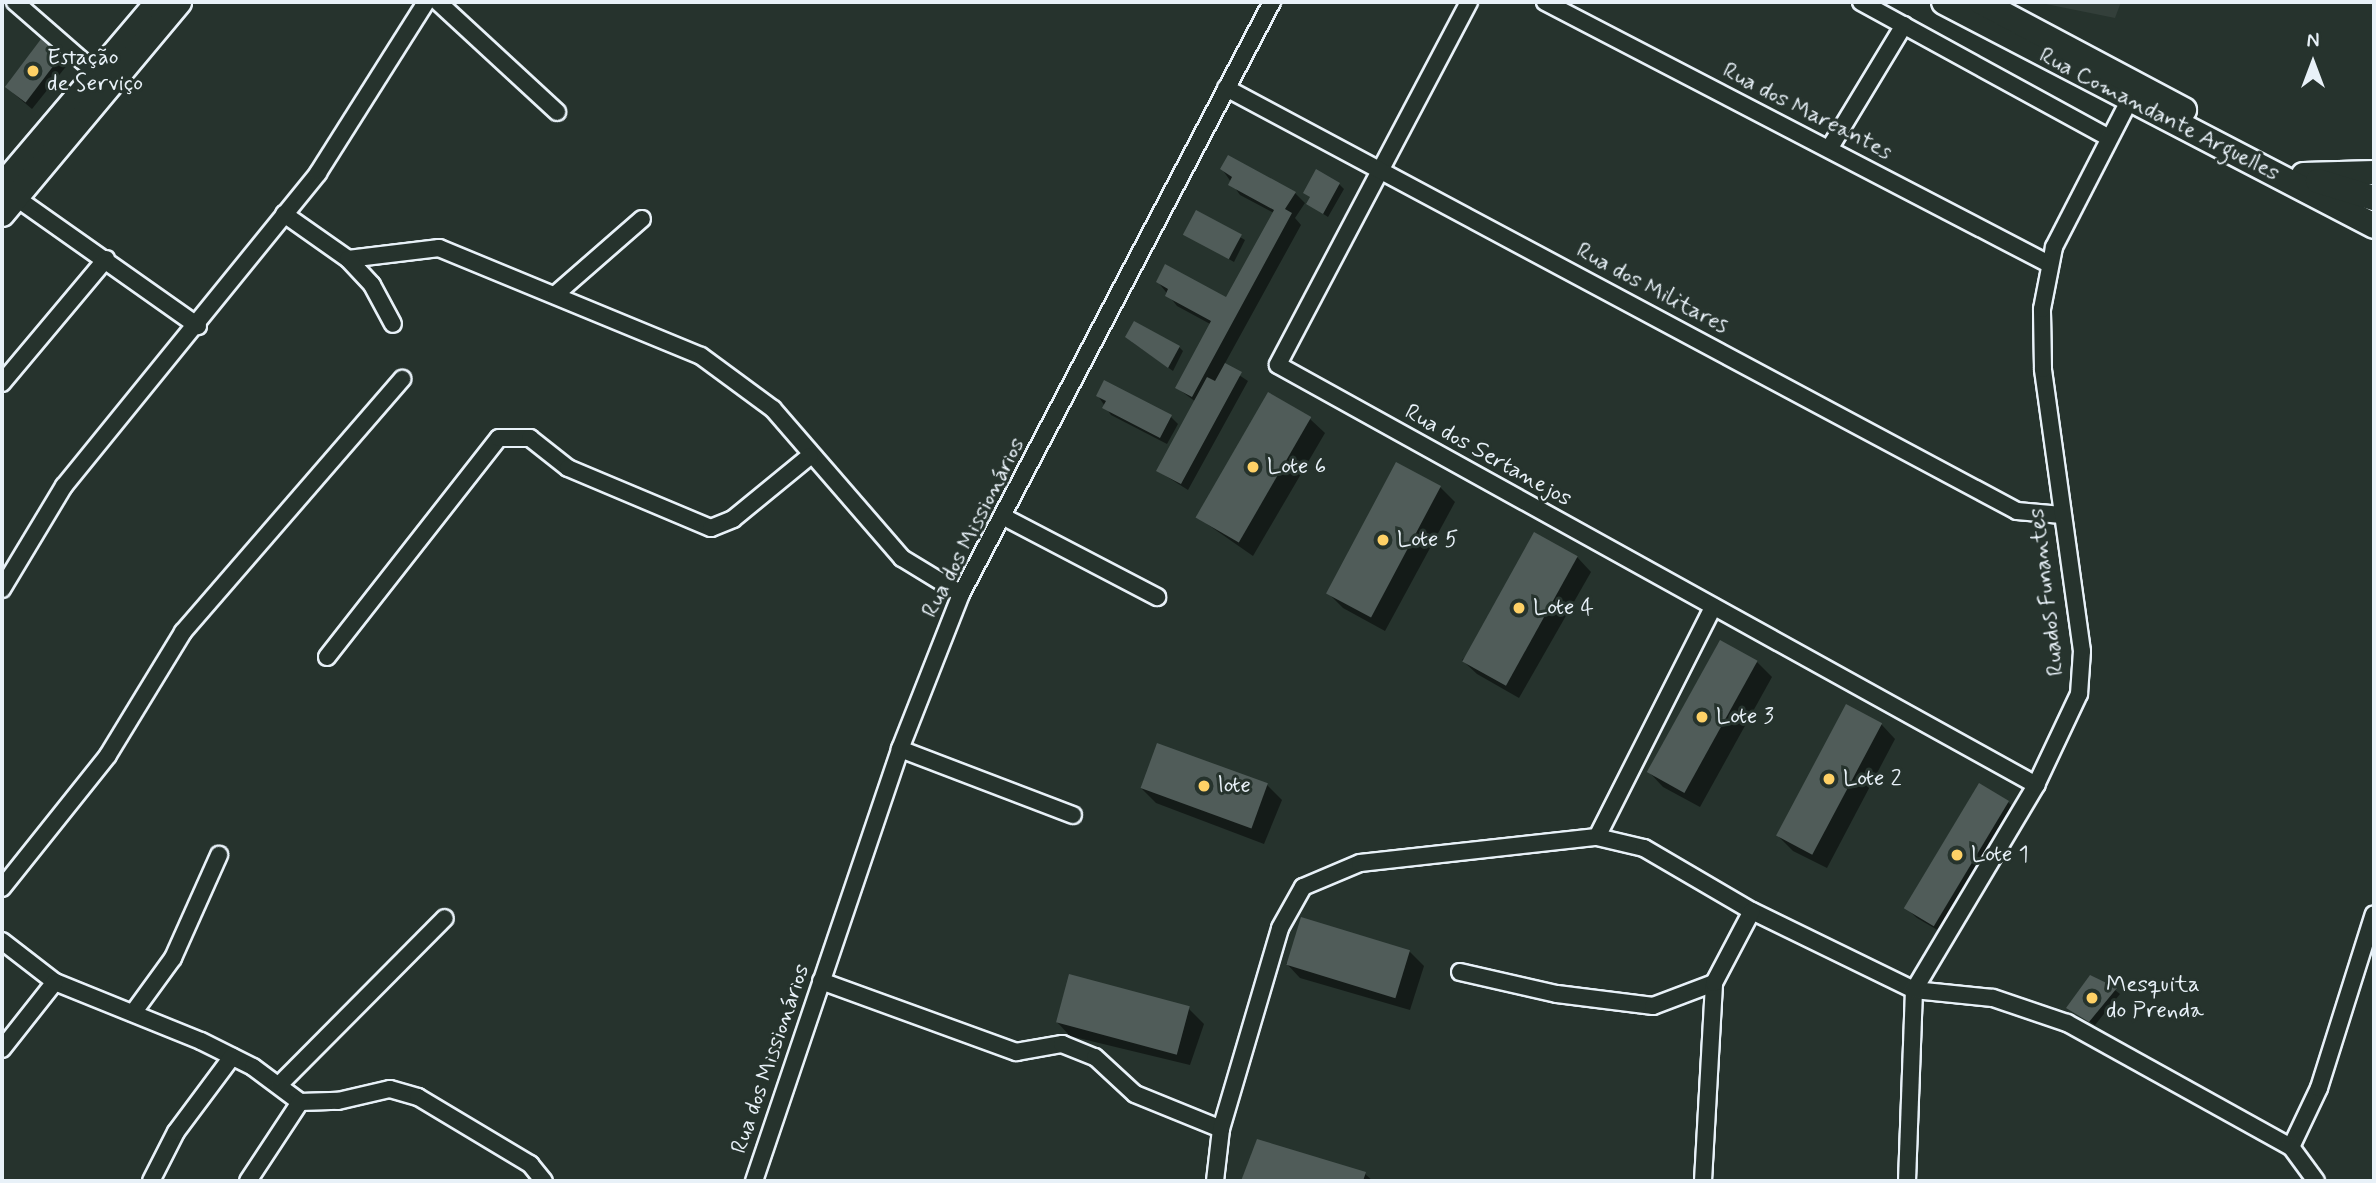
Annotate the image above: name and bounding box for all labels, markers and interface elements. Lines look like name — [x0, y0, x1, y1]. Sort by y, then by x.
north arrow — [2278, 28, 2348, 98]
text: N — [2307, 29, 2319, 54]
street label: Rua Comandante Arguelles — [2032, 41, 2286, 189]
place label: Estação de Serviço — [47, 44, 143, 98]
street label: Rua dos Mareantes — [1714, 55, 1900, 169]
marker: Estação de Serviço — [25, 63, 41, 79]
street label: Rua dos Militares — [1570, 237, 1734, 341]
street label: Rua dos Sertanejos — [1401, 399, 1575, 513]
street label: Rua dos Missionários — [918, 436, 1030, 620]
place label: Lote 6 — [1267, 453, 1326, 481]
marker: Lote 6 — [1245, 459, 1261, 475]
street label: Ruados Funantes — [2023, 507, 2071, 677]
place label: Lote 5 — [1397, 526, 1458, 554]
marker: Lote 5 — [1375, 532, 1391, 548]
place label: Lote 4 — [1533, 594, 1594, 622]
marker: Lote 4 — [1511, 600, 1527, 616]
place label: Lote 3 — [1716, 703, 1774, 731]
marker: Lote 3 — [1694, 709, 1710, 725]
place label: Lote 2 — [1843, 765, 1902, 793]
marker: Lote 2 — [1821, 771, 1837, 787]
place label: lote — [1218, 772, 1251, 800]
marker: lote — [1196, 778, 1212, 794]
place label: Lote 1 — [1971, 841, 2029, 869]
marker: Lote 1 — [1949, 847, 1965, 863]
street label: Rua dos Missionários — [726, 963, 816, 1155]
place label: Mesquita do Prenda — [2106, 971, 2206, 1025]
marker: Mesquita do Prenda — [2084, 990, 2100, 1006]

